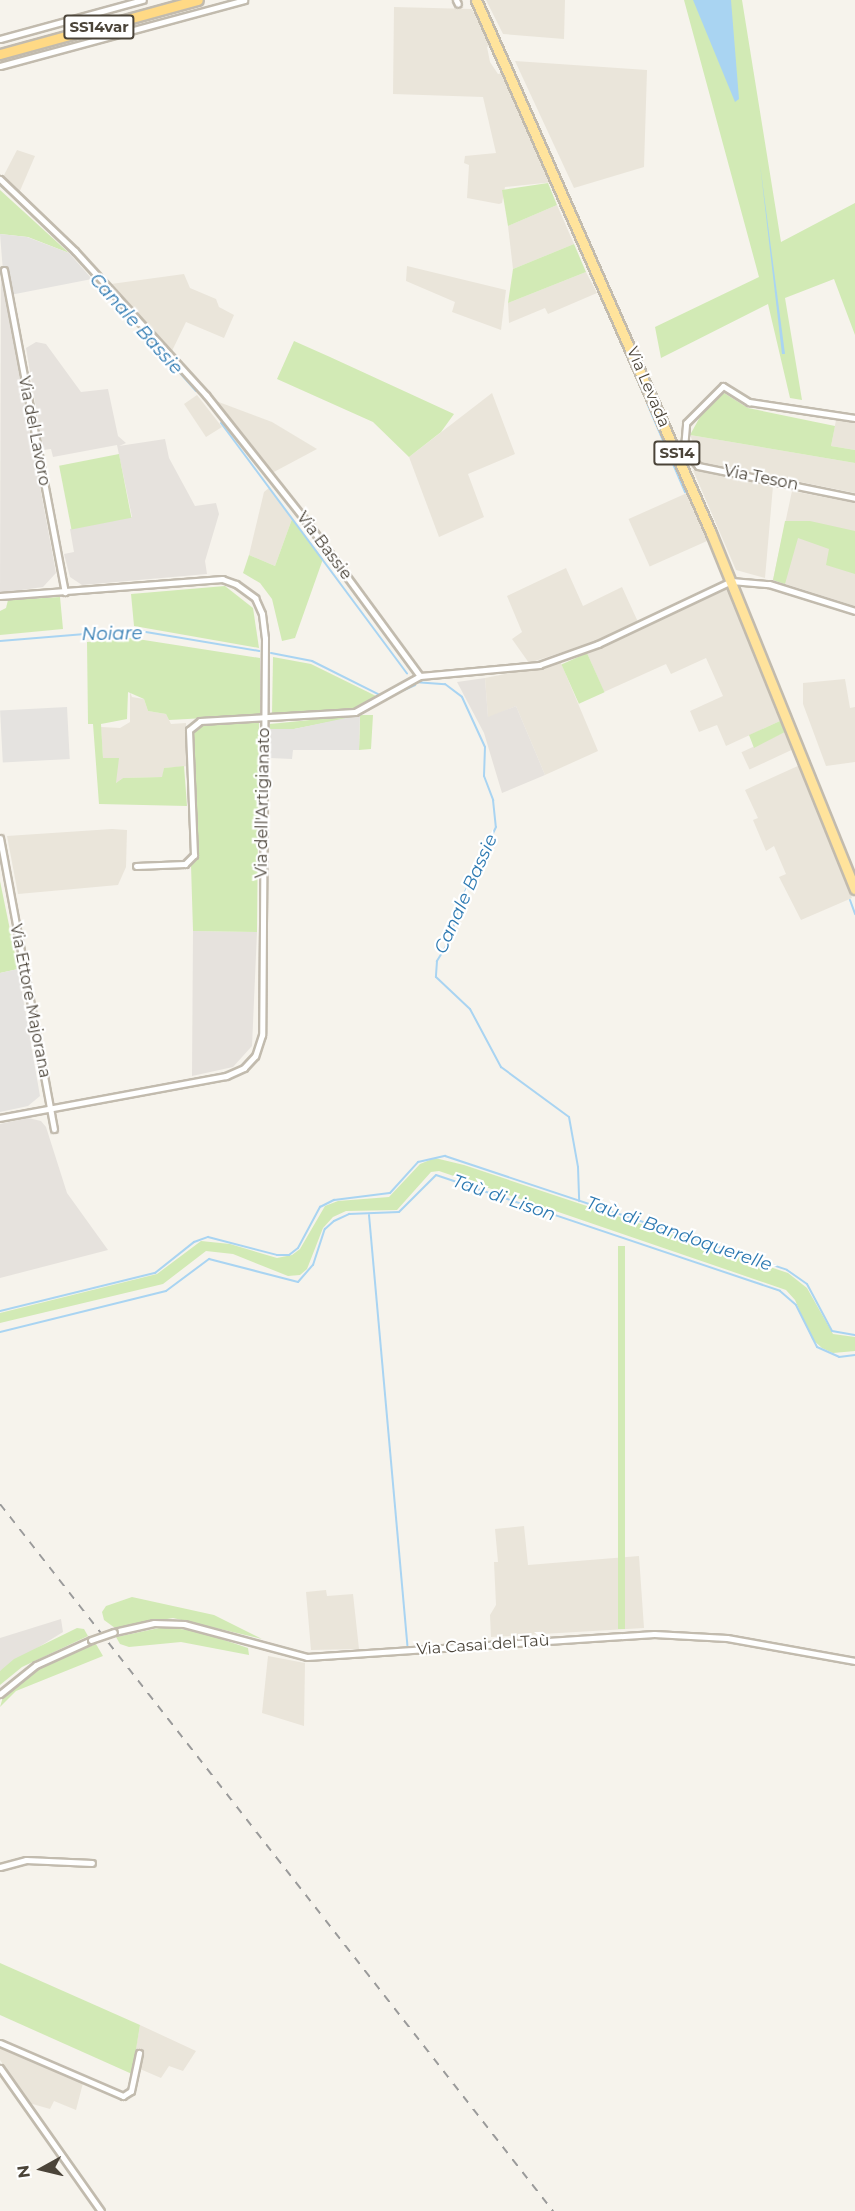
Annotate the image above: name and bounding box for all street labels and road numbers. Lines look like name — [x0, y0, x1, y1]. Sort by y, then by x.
road number: SS14var — [63, 15, 135, 39]
street label: Via Levada — [622, 344, 674, 430]
street label: Via del Lavoro — [14, 375, 54, 487]
road number: SS14 — [653, 441, 701, 465]
street label: Via Teson — [722, 461, 800, 495]
street label: Via Bassie — [292, 508, 356, 584]
street label: Via dell'Artigianato — [252, 728, 274, 878]
street label: Via Ettore Majorana — [6, 922, 54, 1080]
street label: Via Casai del Taù — [416, 1631, 550, 1659]

